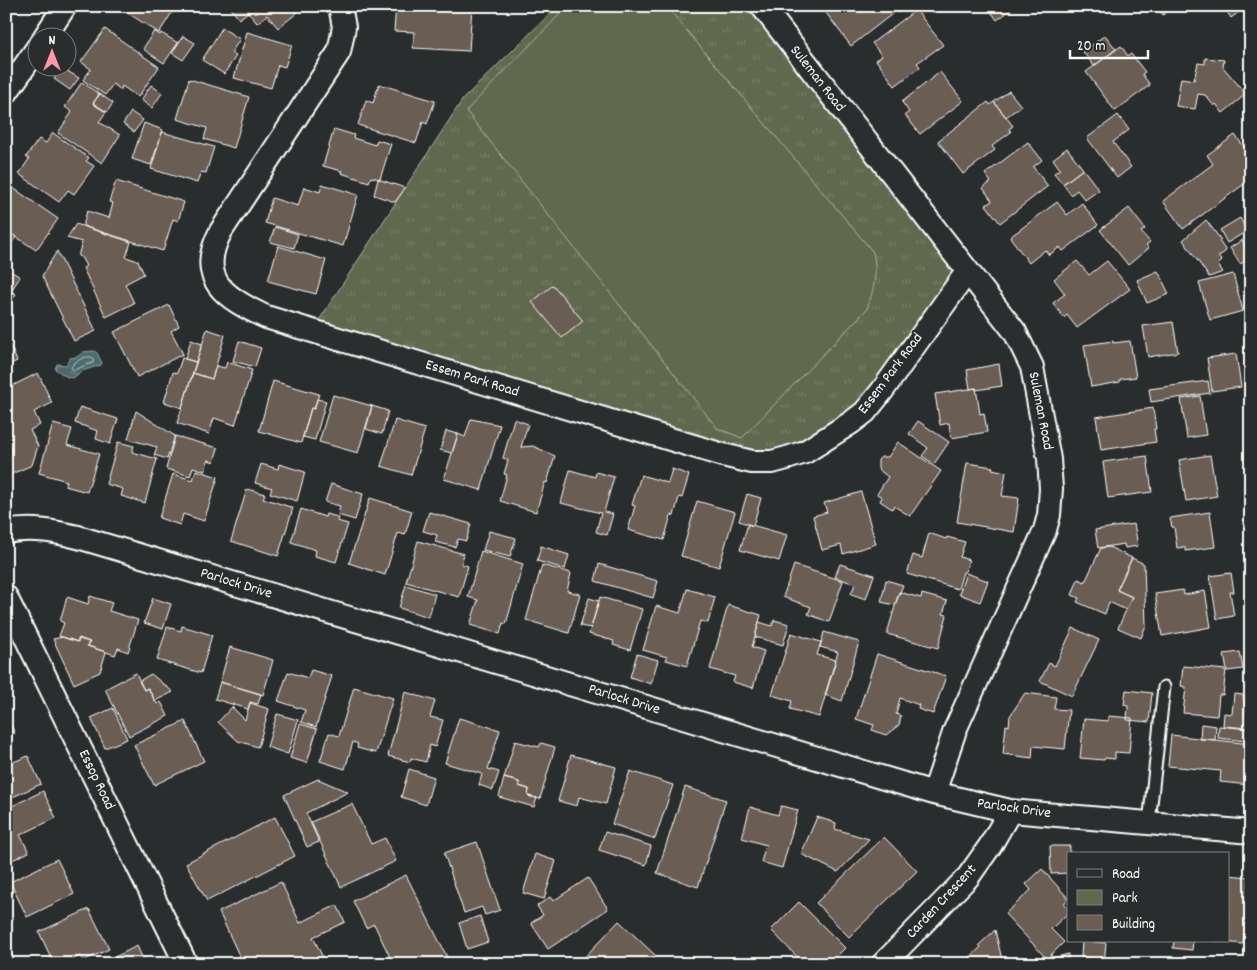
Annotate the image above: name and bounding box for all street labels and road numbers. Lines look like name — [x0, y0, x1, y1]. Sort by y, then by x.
street label: Suleman Road — [784, 41, 850, 117]
street label: Essem Park Road — [853, 329, 929, 419]
street label: Essem Park Road — [422, 354, 522, 404]
street label: Suleman Road — [1022, 370, 1058, 452]
street label: Parlock Drive — [197, 563, 275, 605]
street label: Parlock Drive — [585, 679, 663, 721]
street label: Essop Road — [72, 746, 120, 814]
street label: Parlock Drive — [976, 793, 1053, 825]
street label: Carden Crescent — [902, 859, 983, 944]

